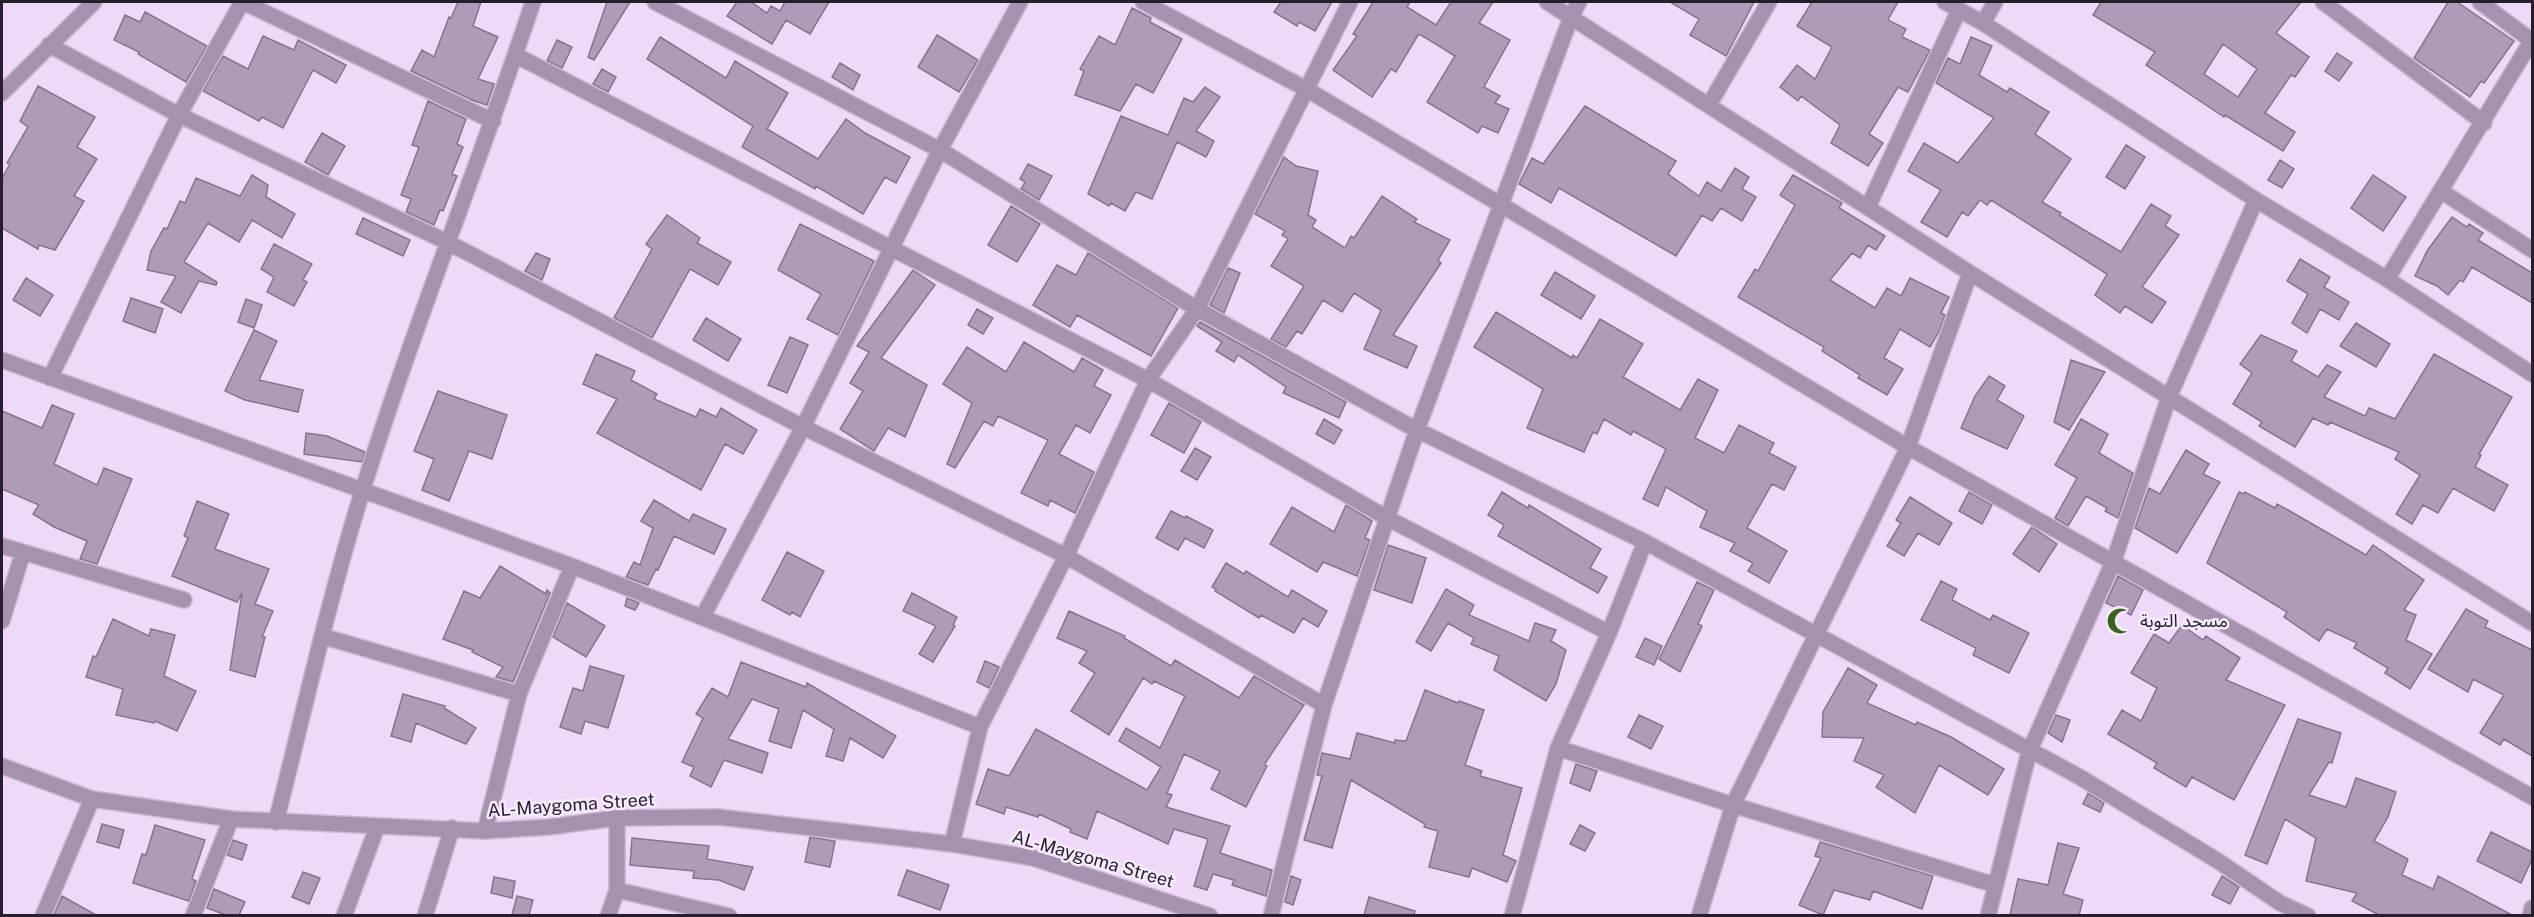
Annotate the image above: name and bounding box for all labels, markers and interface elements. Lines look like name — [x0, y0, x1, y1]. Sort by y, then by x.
mosque icon: مسجد التوبة — [2105, 606, 2135, 636]
place label: مسجد التوبة — [2140, 610, 2228, 632]
street label: AL-Maygoma Street — [487, 788, 655, 821]
street label: AL-Maygoma Street — [1010, 825, 1176, 892]

